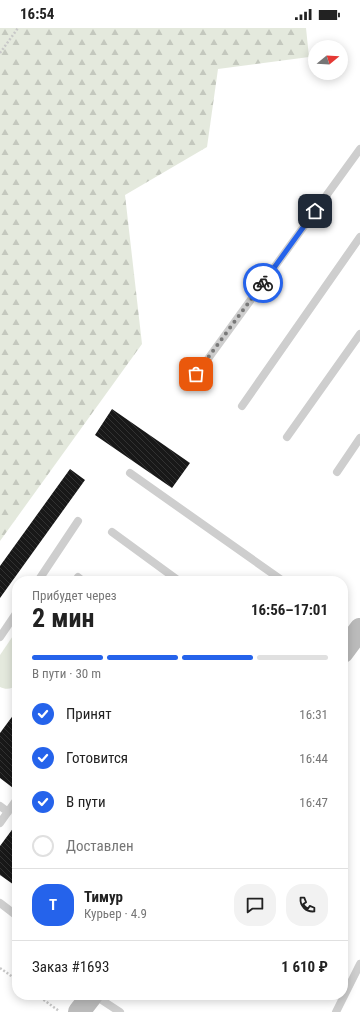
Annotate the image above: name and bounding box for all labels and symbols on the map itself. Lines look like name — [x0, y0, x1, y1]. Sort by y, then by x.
north arrow — [308, 40, 348, 80]
pin — [298, 194, 332, 228]
courier — [243, 263, 283, 303]
pin — [179, 357, 213, 391]

